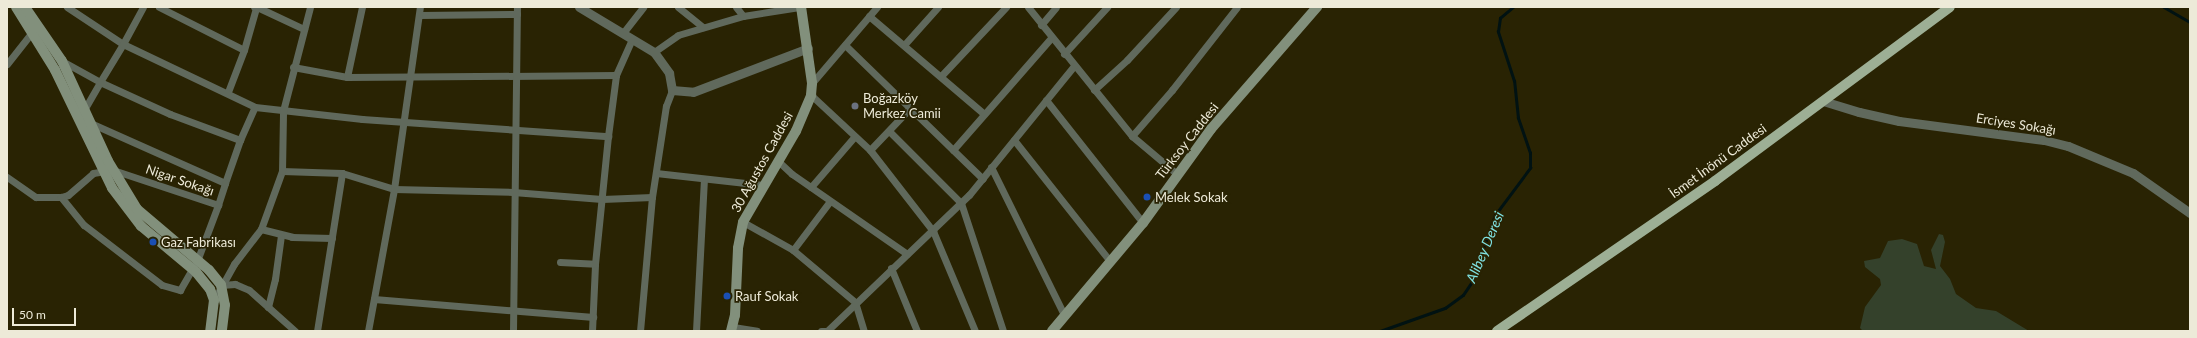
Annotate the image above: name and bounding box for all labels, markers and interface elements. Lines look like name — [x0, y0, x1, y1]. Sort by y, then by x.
place label: Boğazköy Merkez Camii — [863, 91, 941, 122]
street label: Türksoy Caddesi — [1152, 100, 1222, 182]
marker: Boğazköy Merkez Camii — [850, 101, 860, 111]
street label: 30 Ağustos Caddesi — [728, 109, 796, 215]
street label: Erciyes Sokağı — [1975, 110, 2057, 138]
street label: İsmet İnönü Caddesi — [1667, 121, 1769, 201]
street label: Nigar Sokağı — [144, 161, 216, 199]
place label: Melek Sokak — [1155, 189, 1228, 205]
marker: Melek Sokak — [1142, 192, 1152, 202]
water label: Alibey Deresi — [1462, 209, 1508, 285]
place label: Gaz Fabrikası — [161, 234, 236, 250]
marker: Gaz Fabrikası — [148, 237, 158, 247]
place label: Rauf Sokak — [735, 288, 799, 304]
marker: Rauf Sokak — [722, 291, 732, 301]
scale bar — [14, 300, 78, 326]
text: 50 m — [19, 307, 46, 322]

